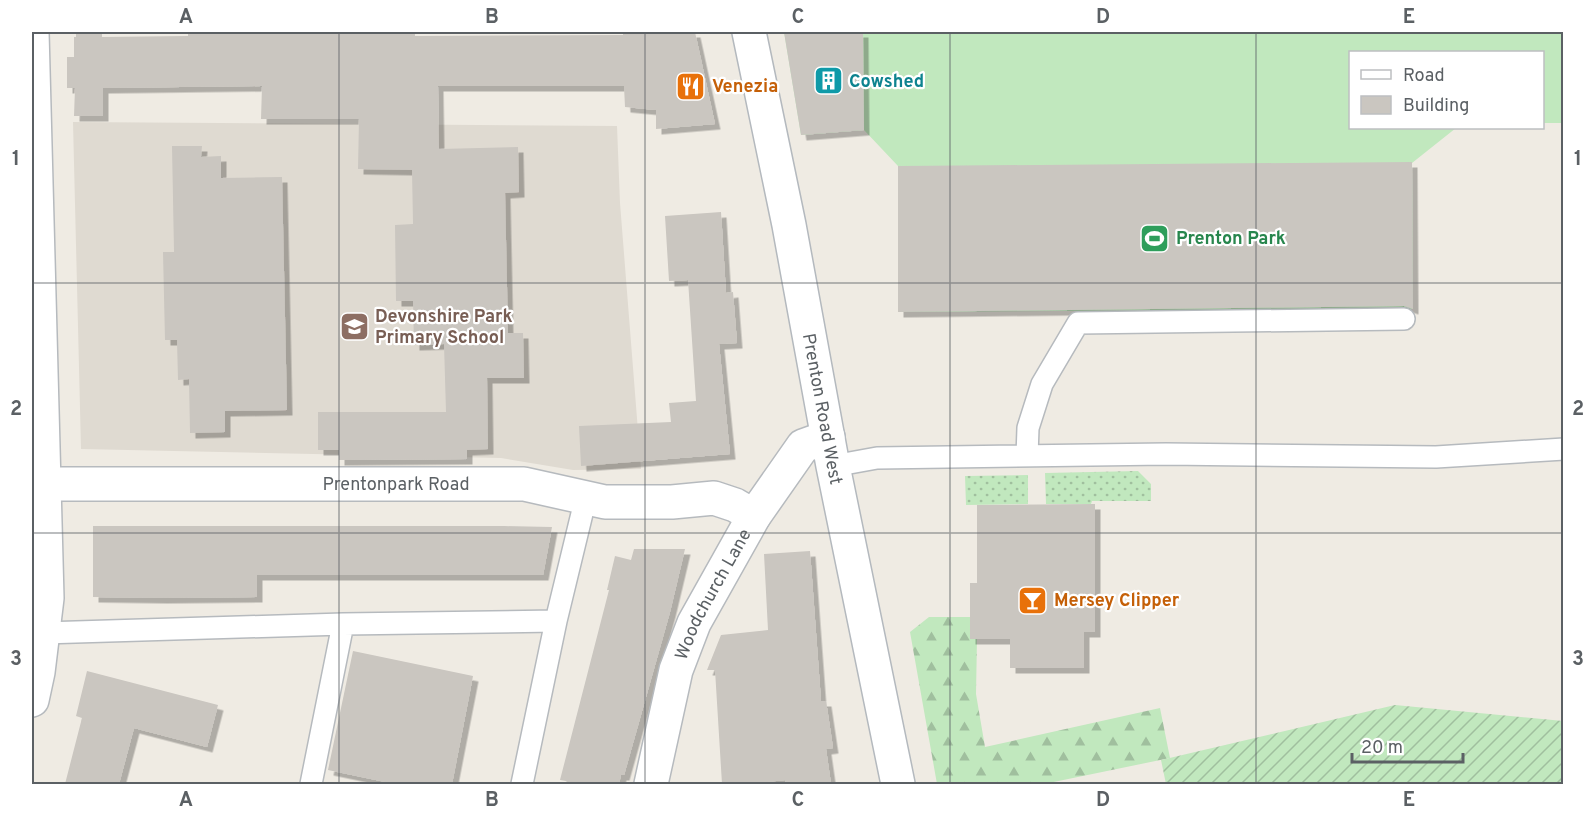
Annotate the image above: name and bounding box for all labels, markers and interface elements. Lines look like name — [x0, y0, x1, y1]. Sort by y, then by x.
text: A — [179, 5, 193, 31]
text: B — [485, 5, 499, 31]
text: C — [792, 5, 804, 31]
text: D — [1096, 5, 1110, 31]
text: E — [1403, 5, 1415, 31]
legend — [1349, 51, 1544, 129]
building icon: Cowshed — [812, 65, 844, 97]
text: Road — [1403, 65, 1445, 88]
restaurant icon: Venezia — [675, 70, 707, 102]
place label: Cowshed — [849, 71, 924, 94]
place label: Venezia — [712, 76, 778, 99]
text: Building — [1403, 95, 1469, 118]
text: 1 — [12, 147, 20, 173]
text: 1 — [1574, 147, 1582, 173]
sports icon: Prenton Park — [1139, 222, 1171, 254]
place label: Prenton Park — [1176, 228, 1286, 251]
place label: Devonshire Park Primary School — [375, 306, 513, 350]
school or university icon: Devonshire Park Primary School — [338, 310, 370, 342]
street label: Prenton Road West — [796, 332, 847, 487]
text: 2 — [10, 397, 22, 423]
text: 2 — [1572, 397, 1584, 423]
street label: Prentonpark Road — [322, 474, 470, 497]
street label: Woodchurch Lane — [671, 525, 757, 664]
bar icon: Mersey Clipper — [1017, 584, 1049, 616]
place label: Mersey Clipper — [1054, 590, 1180, 613]
text: 3 — [10, 647, 22, 673]
text: 3 — [1572, 647, 1584, 673]
scale bar — [1352, 726, 1463, 764]
text: 20 m — [1361, 737, 1403, 760]
text: A — [179, 788, 193, 814]
text: B — [485, 788, 499, 814]
text: C — [792, 788, 804, 814]
text: D — [1096, 788, 1110, 814]
text: E — [1403, 788, 1415, 814]

